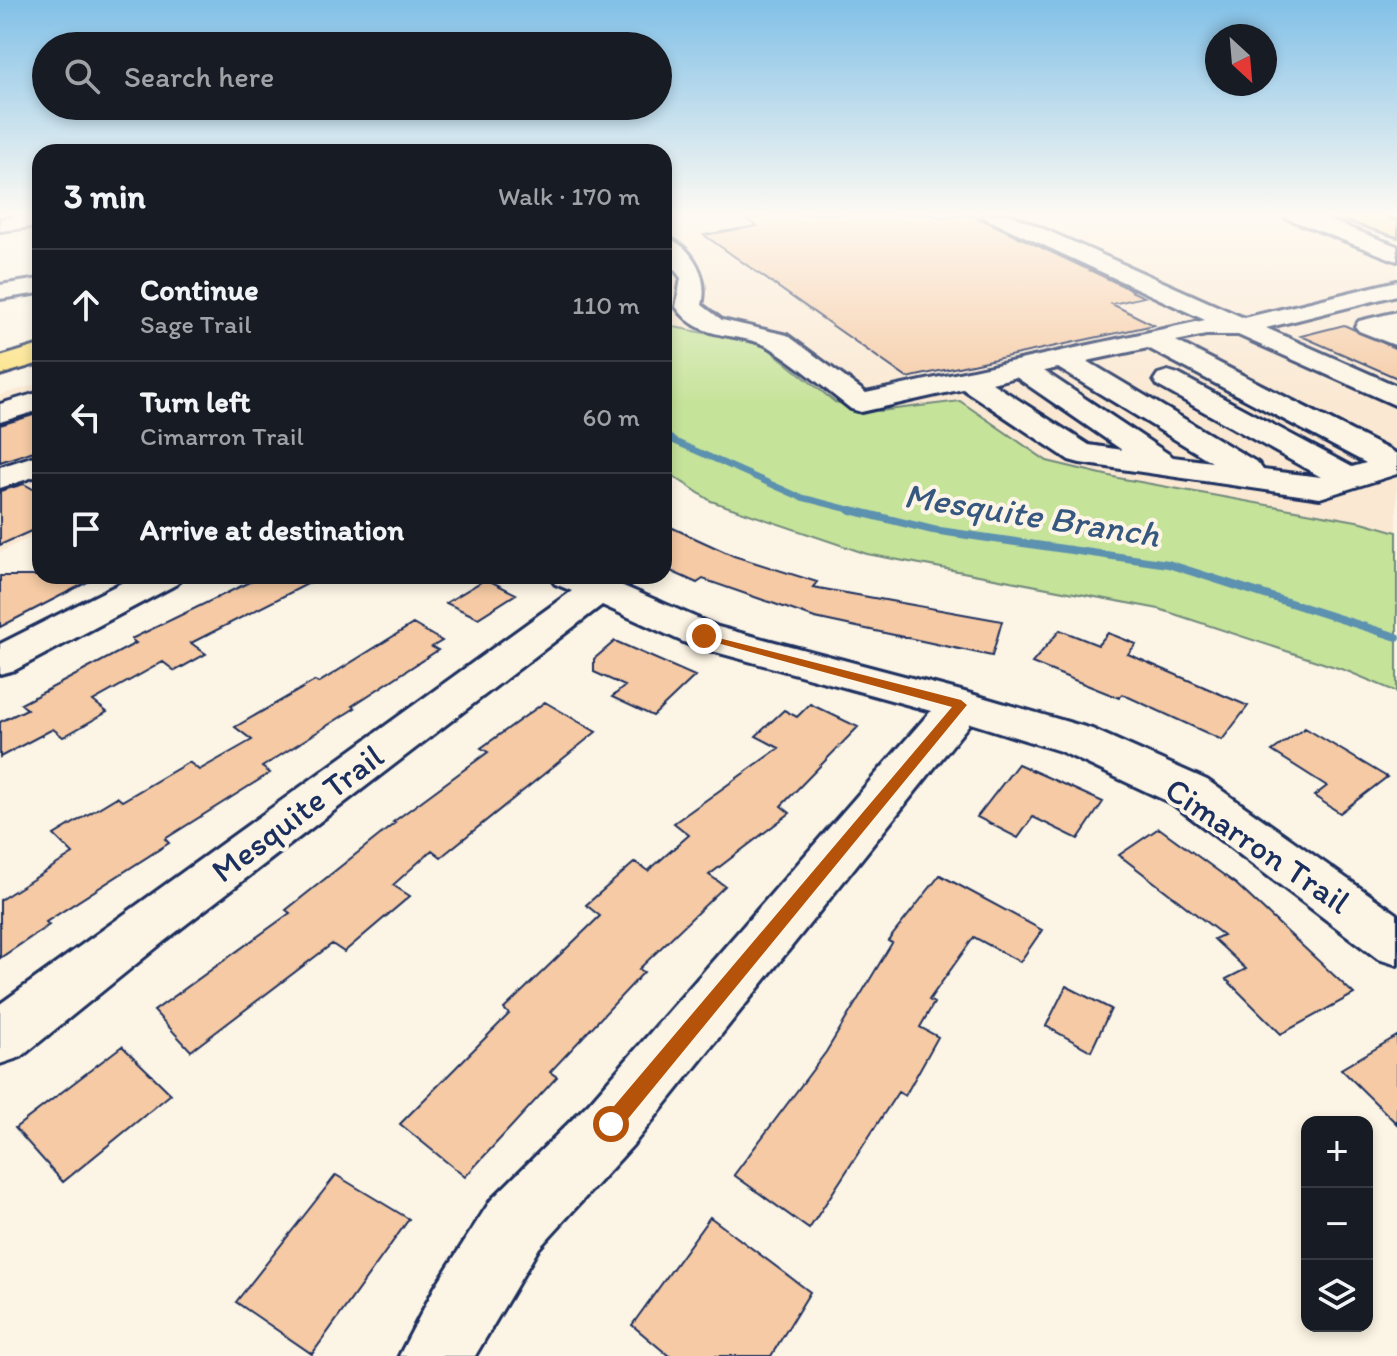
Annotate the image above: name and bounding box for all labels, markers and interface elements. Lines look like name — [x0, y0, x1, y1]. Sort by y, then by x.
north arrow — [1205, 24, 1277, 96]
search box — [32, 32, 672, 120]
icon: search — [60, 54, 104, 98]
text: Search here — [124, 58, 274, 95]
text: 3 min — [64, 176, 146, 217]
text: Walk · 170 m — [498, 180, 640, 212]
text: Continue — [140, 271, 259, 308]
icon: ahead — [64, 283, 108, 327]
text: 110 m — [572, 289, 640, 321]
text: Sage Trail — [140, 308, 252, 340]
text: Turn left — [140, 383, 251, 420]
icon: left — [64, 395, 108, 439]
text: 60 m — [583, 401, 640, 433]
text: Cimarron Trail — [140, 420, 304, 452]
water label: Mesquite Branch — [901, 473, 1163, 556]
icon: arrive — [64, 507, 108, 551]
text: Arrive at destination — [140, 511, 404, 548]
route end — [686, 618, 722, 654]
street label: Mesquite Trail — [203, 735, 392, 891]
street label: Cimarron Trail — [1157, 769, 1358, 923]
route start — [593, 1106, 629, 1142]
map controls — [1301, 1116, 1373, 1332]
button: + — [1301, 1116, 1373, 1188]
button: − — [1301, 1188, 1373, 1260]
button: layers — [1301, 1260, 1373, 1332]

